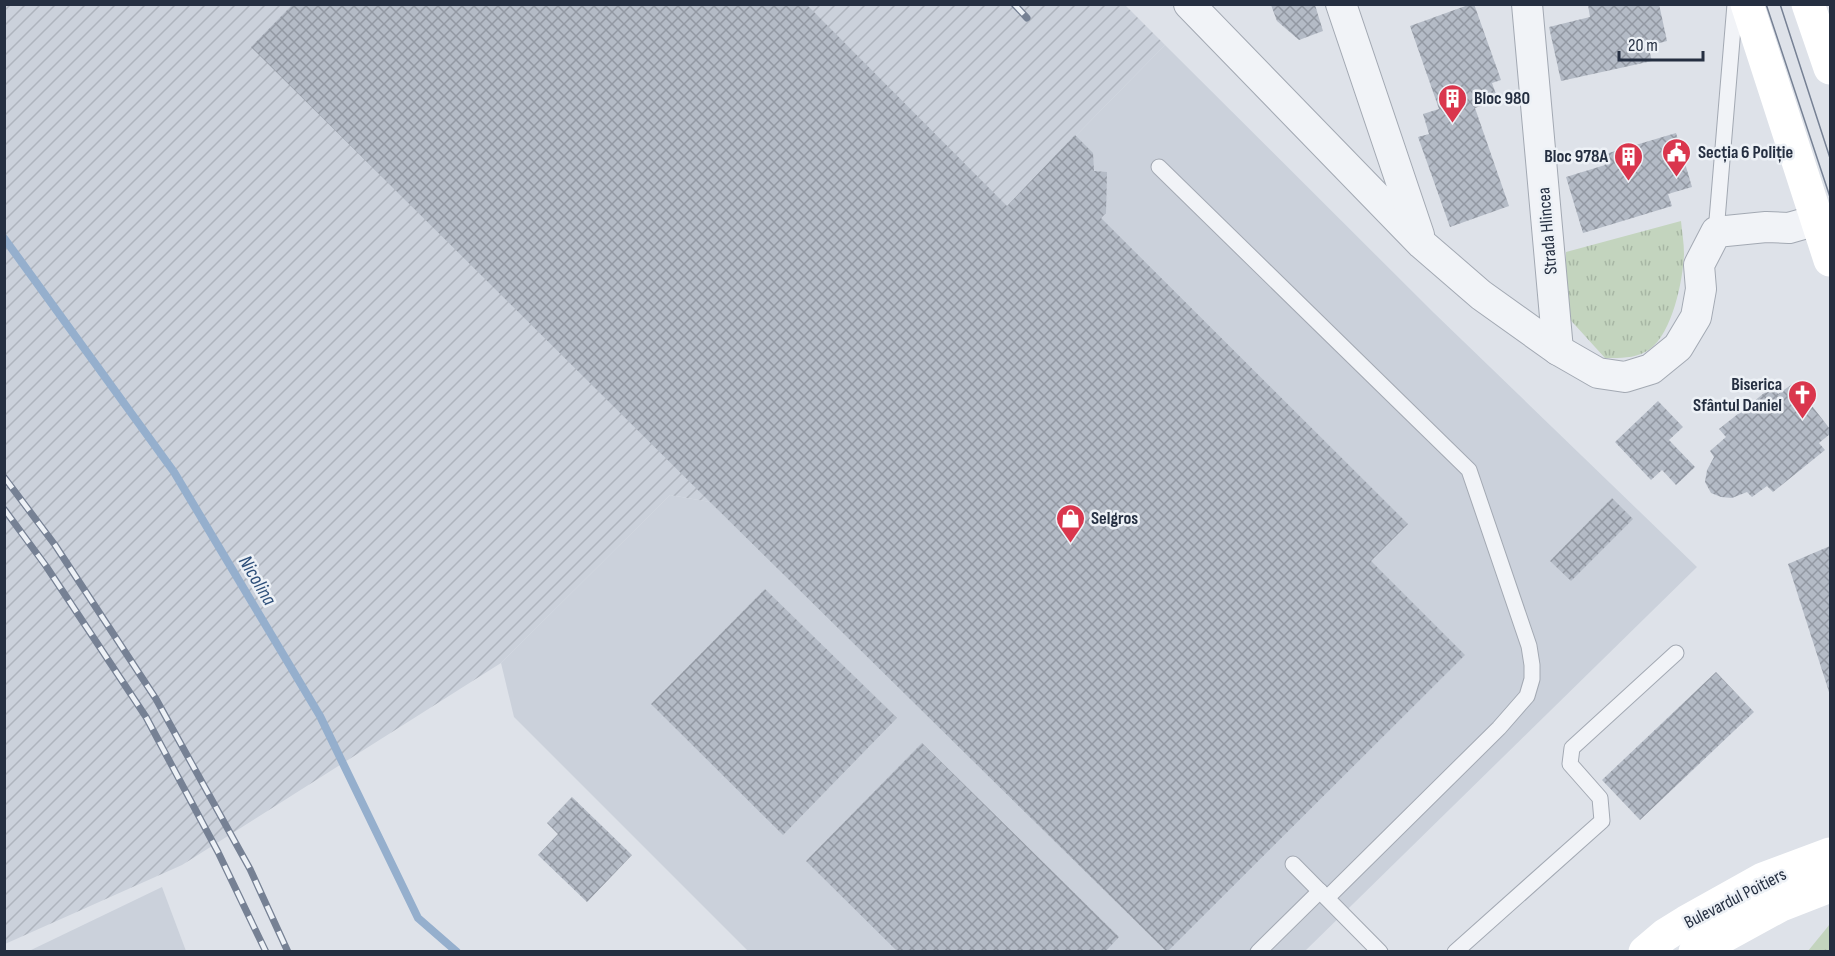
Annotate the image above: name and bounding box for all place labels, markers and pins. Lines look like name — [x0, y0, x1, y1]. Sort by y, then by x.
building icon: Bloc 980 — [1437, 82, 1469, 124]
place label: Bloc 980 — [1474, 88, 1530, 109]
public building icon: Secția 6 Poliție — [1661, 136, 1693, 178]
building icon: Bloc 978A — [1613, 140, 1645, 182]
place label: Secția 6 Poliție — [1698, 142, 1793, 163]
place label: Bloc 978A — [1544, 146, 1608, 167]
place label: Biserica Sfântul Daniel — [1693, 374, 1782, 416]
church icon: Biserica Sfântul Daniel — [1787, 378, 1819, 420]
shop icon: Selgros — [1054, 502, 1086, 544]
place label: Selgros — [1091, 508, 1138, 529]

